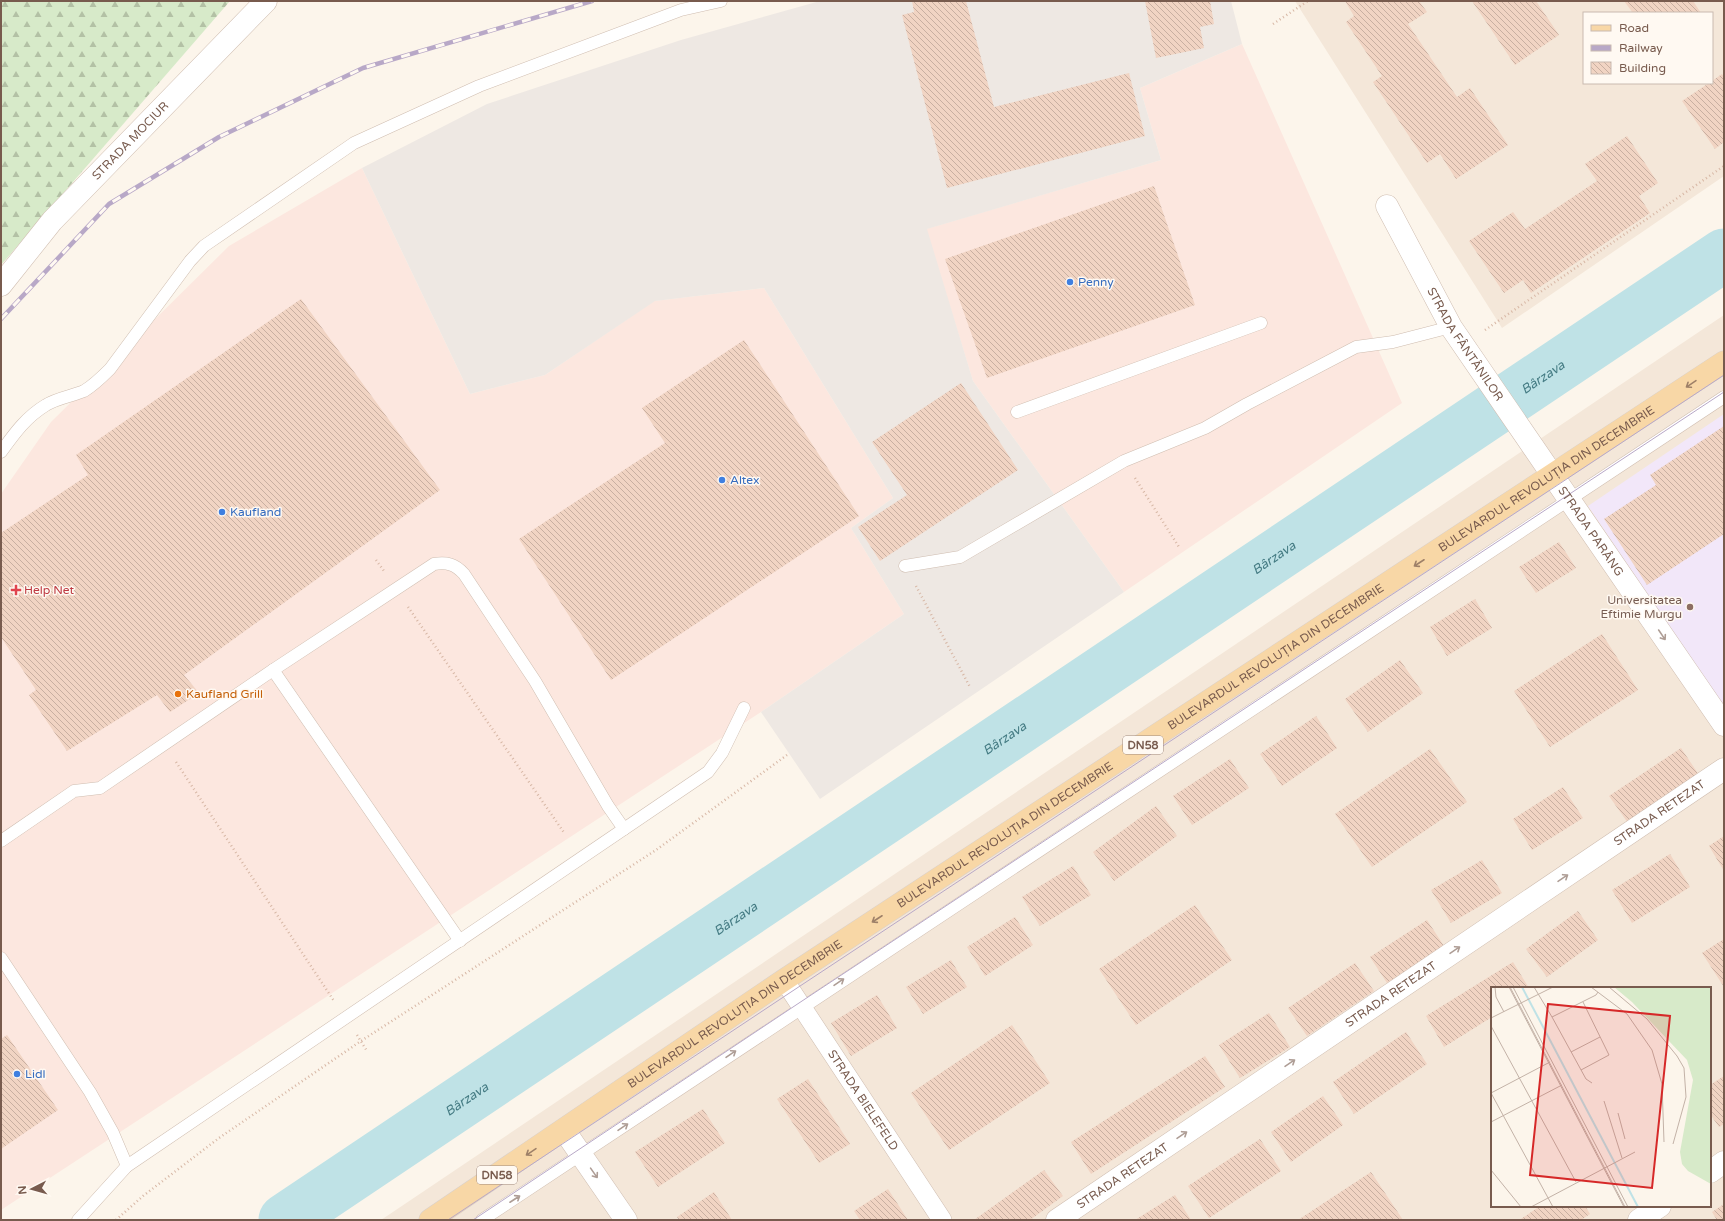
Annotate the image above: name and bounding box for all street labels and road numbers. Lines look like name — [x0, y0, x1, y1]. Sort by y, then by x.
street label: STRADA MOCIUR — [89, 99, 171, 183]
street label: STRADA FÂNTÂNILOR — [1424, 285, 1506, 404]
street label: BULEVARDUL REVOLUȚIA DIN DECEMBRIE — [1436, 403, 1657, 555]
street label: STRADA PARÂNG — [1555, 484, 1627, 579]
street label: BULEVARDUL REVOLUȚIA DIN DECEMBRIE — [1165, 581, 1387, 733]
road number: DN58 — [1123, 736, 1163, 754]
street label: BULEVARDUL REVOLUȚIA DIN DECEMBRIE — [894, 759, 1116, 911]
street label: STRADA RETEZAT — [1611, 777, 1708, 849]
street label: BULEVARDUL REVOLUȚIA DIN DECEMBRIE — [625, 937, 845, 1091]
street label: STRADA RETEZAT — [1343, 958, 1440, 1030]
street label: STRADA BIELEFELD — [825, 1047, 901, 1153]
street label: STRADA RETEZAT — [1074, 1140, 1171, 1212]
road number: DN58 — [477, 1166, 517, 1184]

